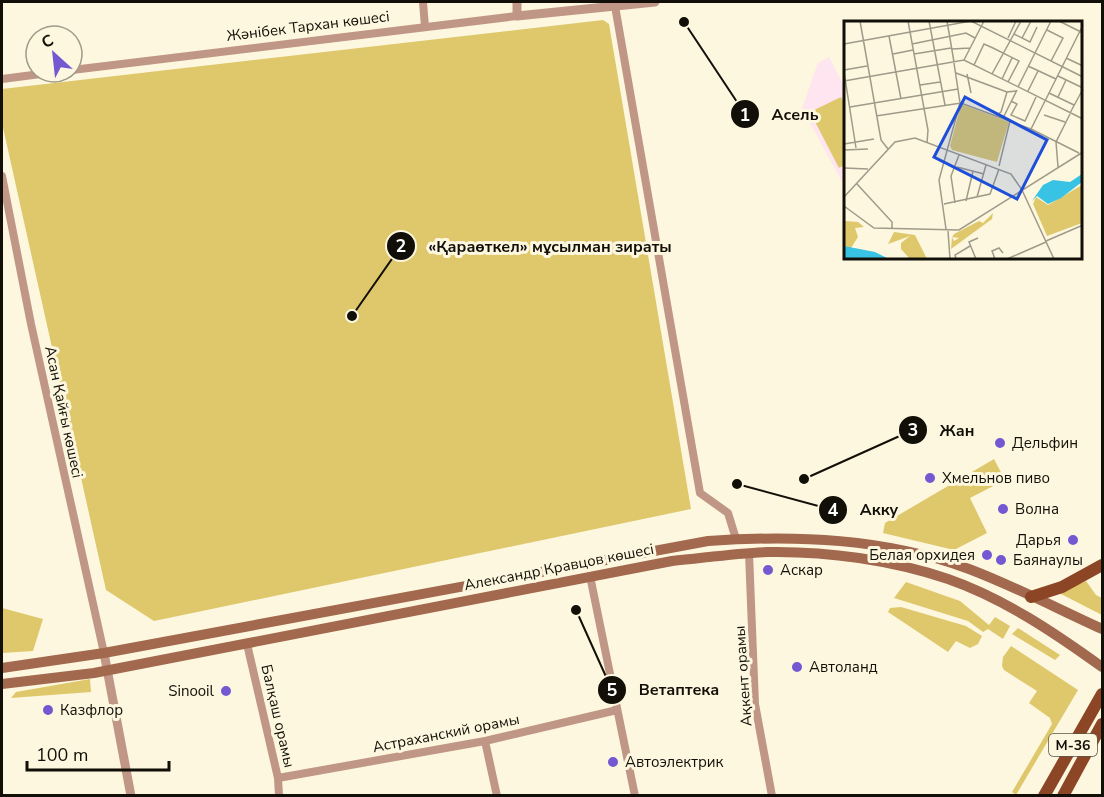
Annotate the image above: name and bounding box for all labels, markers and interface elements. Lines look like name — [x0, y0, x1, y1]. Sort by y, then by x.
street label: Жәнібек Тархан көшесі — [225, 6, 391, 46]
inset map — [844, 21, 1083, 260]
north arrow — [24, 24, 84, 84]
text: С — [38, 29, 58, 54]
callout: Асель — [730, 97, 831, 131]
text: 1 — [740, 103, 750, 127]
text: Асель — [772, 104, 819, 126]
callout: «Қараөткел» мұсылман зираты — [386, 229, 684, 263]
text: 2 — [396, 234, 406, 258]
text: «Қараөткел» мұсылман зираты — [428, 236, 672, 258]
street label: Асан Қайғы көшесі — [40, 344, 88, 480]
callout: Жан — [898, 413, 987, 447]
text: 3 — [908, 418, 918, 442]
text: Жан — [940, 420, 974, 442]
place label: Дельфин — [1012, 433, 1078, 453]
marker: Дельфин — [993, 436, 1007, 450]
place label: Хмельнов пиво — [942, 468, 1050, 488]
marker: Хмельнов пиво — [923, 471, 937, 485]
callout: Акку — [818, 493, 911, 527]
text: 4 — [828, 498, 839, 522]
text: Акку — [860, 499, 899, 521]
place label: Волна — [1015, 499, 1059, 519]
marker: Волна — [996, 502, 1010, 516]
place label: Дарья — [1016, 530, 1061, 550]
marker: Дарья — [1066, 533, 1080, 547]
street label: Александр Кравцов көшесі — [462, 539, 656, 595]
place label: Белая орхидея — [869, 545, 975, 565]
marker: Белая орхидея — [980, 548, 994, 562]
place label: Баянаулы — [1013, 550, 1083, 570]
marker: Баянаулы — [994, 553, 1008, 567]
place label: Аскар — [780, 560, 823, 580]
marker: Аскар — [761, 563, 775, 577]
street label: Ақкент орамы — [729, 625, 757, 727]
place label: Автоланд — [809, 657, 878, 677]
marker: Автоланд — [790, 660, 804, 674]
street label: Балқаш орамы — [256, 662, 300, 770]
callout: Ветаптека — [597, 673, 731, 707]
text: 5 — [607, 678, 618, 702]
text: Ветаптека — [639, 679, 719, 701]
place label: Sinooil — [168, 681, 215, 701]
marker: Sinooil — [219, 684, 233, 698]
place label: Казфлор — [60, 700, 123, 720]
marker: Казфлор — [41, 703, 55, 717]
street label: Астраханский орамы — [371, 709, 521, 757]
scale bar — [27, 734, 170, 772]
road number: M-36 — [1049, 734, 1097, 756]
text: 100 m — [36, 743, 88, 767]
place label: Автоэлектрик — [625, 752, 724, 772]
marker: Автоэлектрик — [606, 755, 620, 769]

